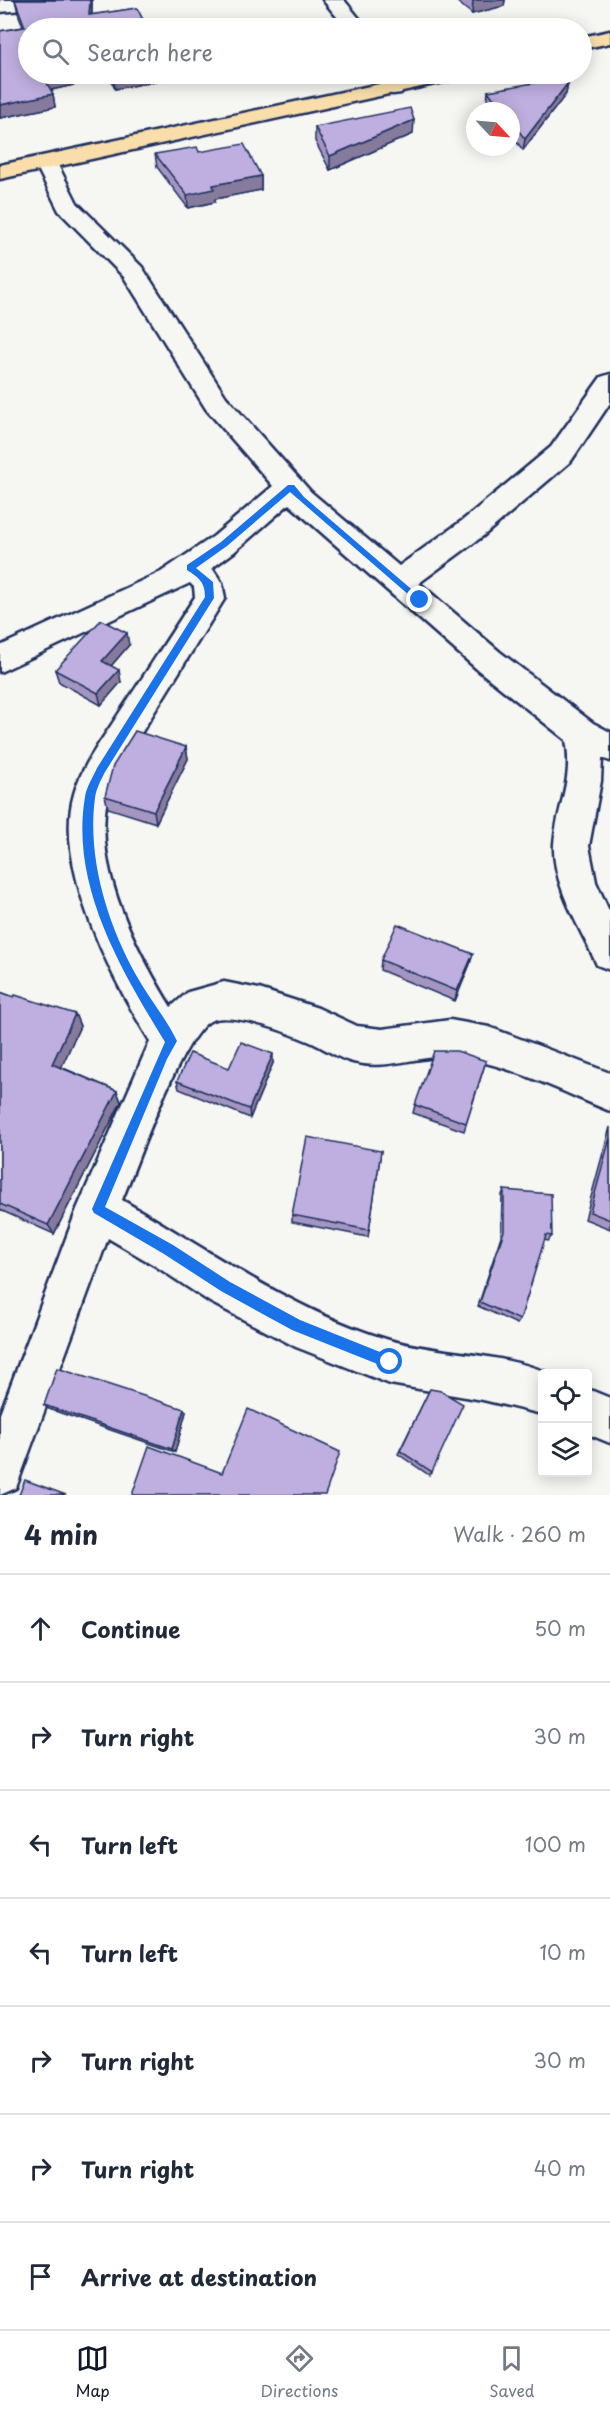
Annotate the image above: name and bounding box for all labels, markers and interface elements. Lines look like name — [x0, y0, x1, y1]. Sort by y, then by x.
search box — [18, 18, 592, 84]
icon: search — [39, 35, 72, 68]
text: Search here — [87, 35, 213, 68]
north arrow — [466, 102, 520, 156]
route end — [406, 586, 432, 612]
route start — [376, 1348, 402, 1374]
map controls — [538, 1369, 592, 1477]
button: locate — [538, 1369, 592, 1423]
button: layers — [538, 1423, 592, 1477]
text: 4 min — [24, 1515, 98, 1554]
text: Walk · 260 m — [453, 1519, 586, 1549]
icon: ahead — [24, 1612, 57, 1645]
text: Continue — [81, 1612, 180, 1645]
text: 50 m — [534, 1613, 586, 1643]
icon: right — [24, 1720, 57, 1753]
text: Turn right — [81, 1720, 194, 1753]
text: 30 m — [533, 1721, 586, 1751]
icon: left — [24, 1828, 57, 1861]
text: Turn left — [81, 1828, 178, 1861]
text: 100 m — [525, 1829, 586, 1859]
icon: left — [24, 1936, 57, 1969]
text: Turn left — [81, 1936, 178, 1969]
text: 10 m — [539, 1937, 586, 1967]
icon: right — [24, 2044, 57, 2077]
text: Turn right — [81, 2044, 194, 2077]
text: 30 m — [533, 2045, 586, 2075]
icon: right — [24, 2152, 57, 2185]
text: Turn right — [81, 2152, 194, 2185]
text: 40 m — [534, 2153, 586, 2183]
icon: arrive — [24, 2260, 57, 2293]
text: Arrive at destination — [81, 2260, 317, 2293]
tab: Map — [75, 2342, 110, 2402]
tab: Directions — [260, 2342, 338, 2402]
tab: Saved — [489, 2342, 535, 2402]

